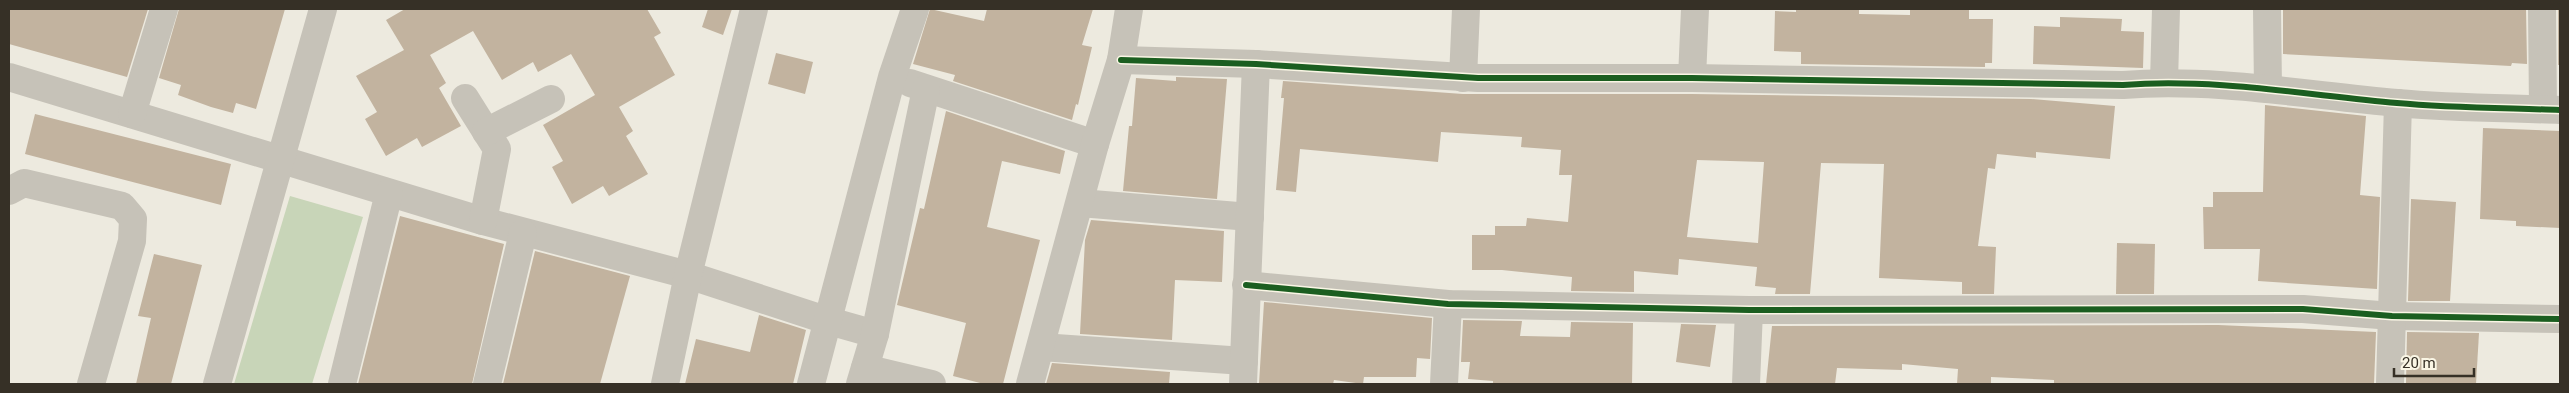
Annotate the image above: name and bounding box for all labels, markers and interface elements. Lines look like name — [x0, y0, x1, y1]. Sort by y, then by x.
scale bar — [2394, 346, 2474, 378]
text: 20 m — [2402, 354, 2436, 372]

